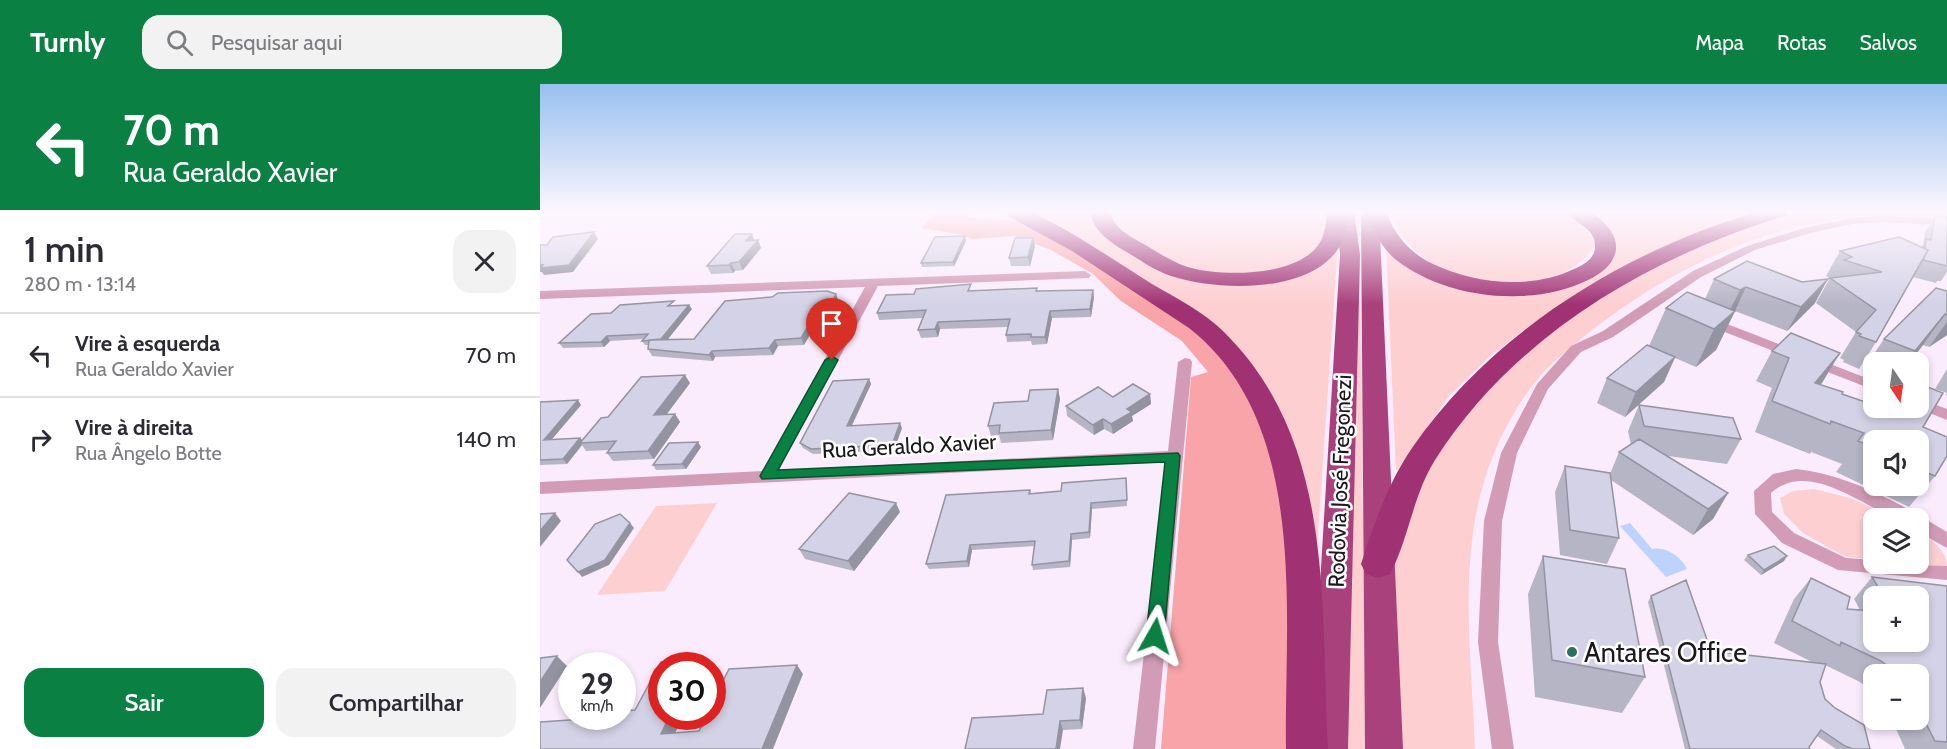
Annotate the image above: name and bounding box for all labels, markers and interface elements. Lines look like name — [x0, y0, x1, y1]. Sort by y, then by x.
search box — [142, 15, 562, 69]
text: Turnly — [30, 25, 106, 59]
icon: search — [163, 26, 196, 59]
text: Pesquisar aqui — [211, 29, 342, 56]
text: Mapa — [1695, 30, 1744, 55]
text: Rotas — [1777, 30, 1826, 55]
text: Salvos — [1859, 30, 1917, 55]
text: 70 m — [123, 104, 220, 156]
icon: left — [24, 108, 102, 186]
text: Rua Geraldo Xavier — [123, 156, 337, 189]
text: 1 min — [24, 227, 104, 271]
button: close — [453, 230, 516, 293]
text: 280 m · 13:14 — [24, 272, 136, 296]
pin — [806, 298, 857, 360]
icon: arrive — [815, 307, 848, 340]
text: Vire à esquerda — [75, 330, 220, 357]
icon: left — [24, 339, 57, 372]
text: 70 m — [466, 342, 516, 369]
north arrow — [1863, 352, 1929, 418]
map controls — [1863, 352, 1929, 730]
text: Rua Geraldo Xavier — [75, 357, 234, 381]
street label: Rodovia José Fregonezi — [1323, 374, 1357, 588]
text: Vire à direita — [75, 414, 193, 441]
icon: right — [24, 423, 57, 456]
text: 140 m — [457, 426, 516, 453]
street label: Rua Geraldo Xavier — [821, 428, 997, 464]
button: sound — [1863, 430, 1929, 496]
text: Rua Ângelo Botte — [75, 441, 222, 465]
button: layers — [1863, 508, 1929, 574]
button: + — [1863, 586, 1929, 652]
position arrow — [1123, 604, 1187, 668]
place label: Antares Office — [1584, 636, 1747, 669]
marker: Antares Office — [1565, 645, 1579, 659]
speed limit sign: 30 — [648, 652, 726, 730]
button: − — [1863, 664, 1929, 730]
text: 29 — [581, 665, 613, 702]
button: Sair — [24, 668, 264, 737]
button: Compartilhar — [276, 668, 516, 737]
text: km/h — [581, 697, 613, 715]

